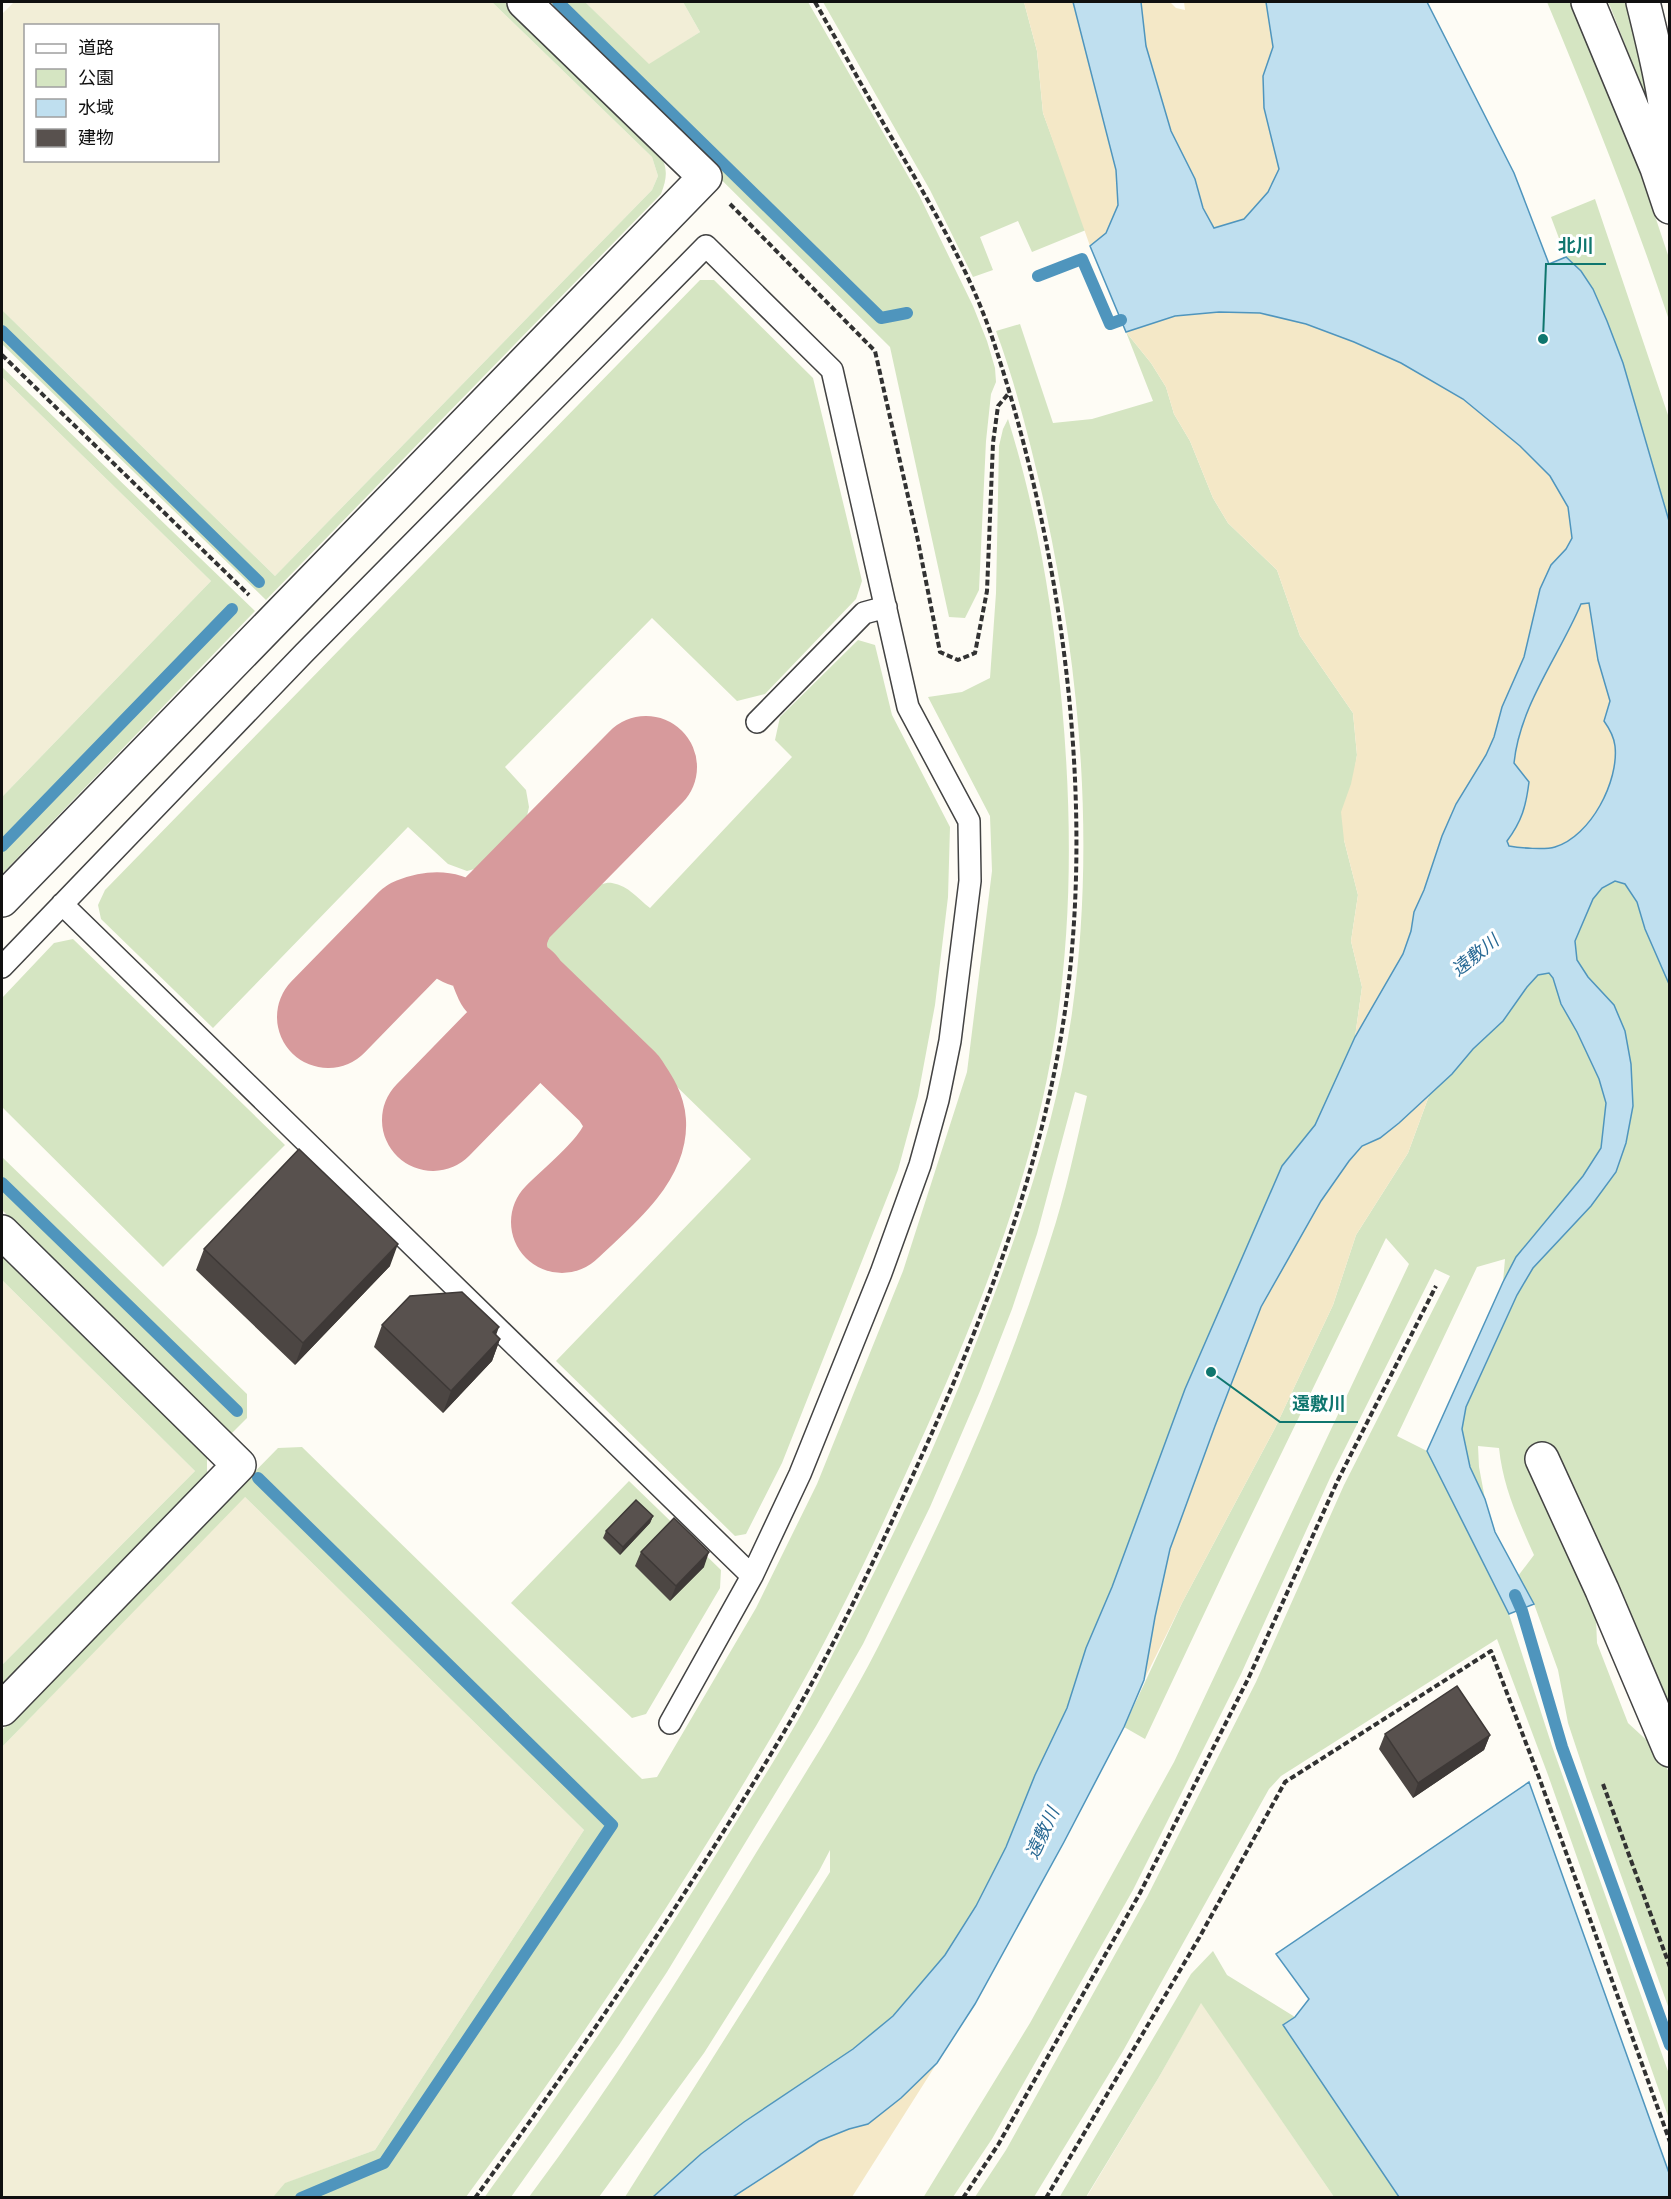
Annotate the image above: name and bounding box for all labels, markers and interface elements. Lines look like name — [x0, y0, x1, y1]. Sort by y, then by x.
legend — [24, 24, 219, 162]
text: 道路 — [78, 36, 114, 59]
text: 公園 — [78, 66, 114, 89]
text: 水域 — [78, 96, 114, 119]
text: 建物 — [78, 126, 114, 149]
callout: 北川 — [1546, 228, 1606, 264]
text: 北川 — [1558, 234, 1594, 257]
water label: 遠敷川 — [1447, 928, 1505, 981]
callout: 遠敷川 — [1280, 1386, 1358, 1422]
text: 遠敷川 — [1292, 1392, 1346, 1415]
water label: 遠敷川 — [1020, 1802, 1065, 1862]

